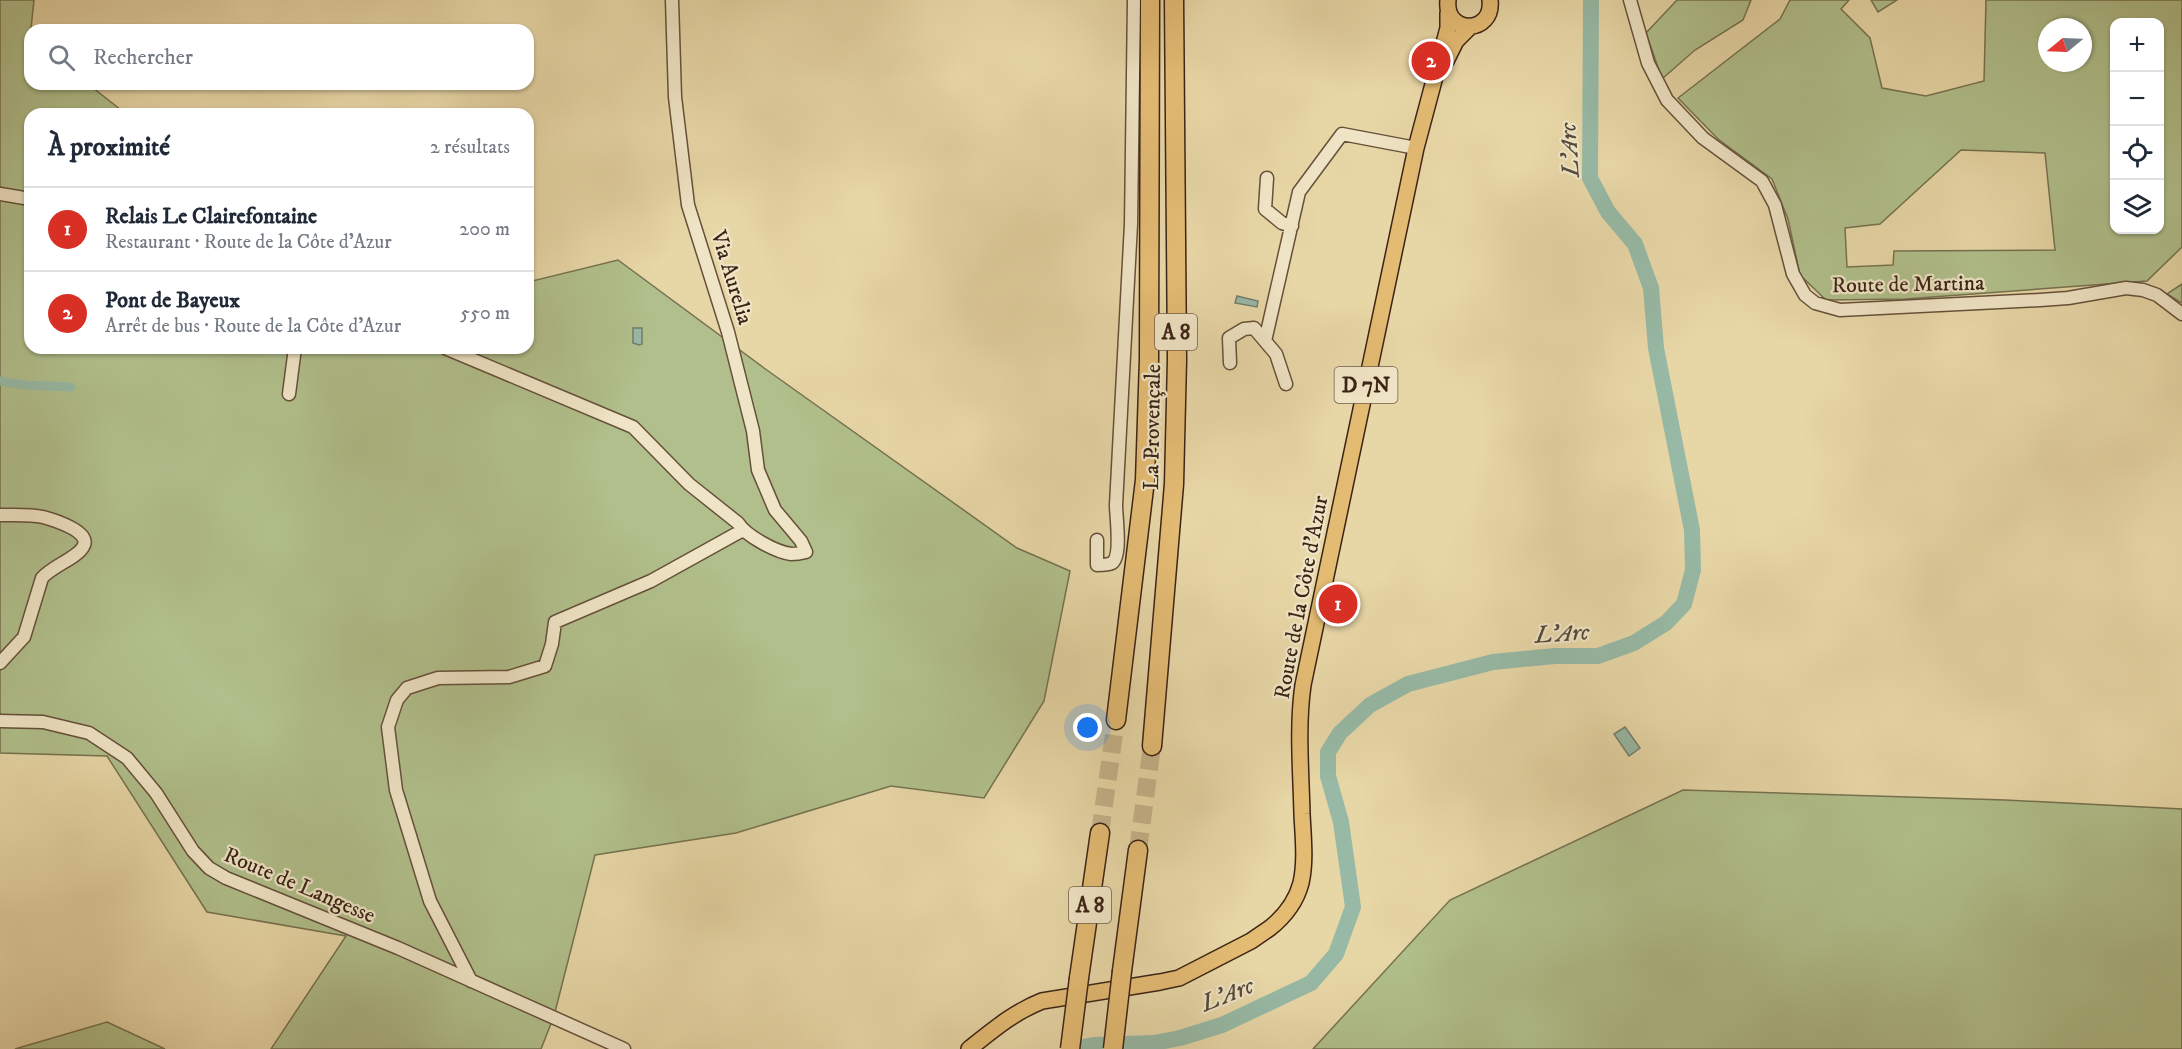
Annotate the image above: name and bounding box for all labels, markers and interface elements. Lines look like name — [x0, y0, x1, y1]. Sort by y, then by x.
north arrow — [2038, 18, 2092, 72]
map controls — [2110, 18, 2164, 234]
button: + — [2110, 18, 2164, 72]
search box — [24, 24, 534, 90]
pin: 2 — [1412, 38, 1450, 84]
icon: search — [45, 41, 78, 74]
text: Rechercher — [93, 44, 193, 71]
button: − — [2110, 72, 2164, 126]
water label: L'Arc — [1553, 120, 1587, 180]
button: locate — [2110, 126, 2164, 180]
text: À proximité — [48, 131, 170, 164]
text: 2 résultats — [430, 135, 510, 160]
button: layers — [2110, 180, 2164, 234]
text: Relais Le Clairefontaine — [105, 203, 317, 230]
text: 1 — [64, 217, 71, 242]
text: 200 m — [459, 217, 510, 242]
street label: Via Aurelia — [704, 226, 759, 328]
text: Restaurant · Route de la Côte d'Azur — [105, 230, 392, 255]
street label: Route de Martina — [1831, 270, 1985, 299]
text: Pont de Bayeux — [105, 287, 240, 314]
text: 2 — [63, 301, 72, 326]
text: 550 m — [460, 301, 510, 326]
text: Arrêt de bus · Route de la Côte d'Azur — [105, 314, 401, 339]
road number: A 8 — [1155, 314, 1197, 350]
street label: La Provençale — [1138, 364, 1167, 490]
road number: D 7N — [1334, 367, 1398, 403]
street label: Route de la Côte d'Azur — [1269, 492, 1335, 701]
pin: 1 — [1318, 582, 1358, 626]
water label: L'Arc — [1532, 617, 1592, 651]
your location — [1073, 713, 1102, 742]
street label: Route de Langesse — [220, 841, 379, 929]
road number: A 8 — [1069, 887, 1111, 923]
water label: L'Arc — [1195, 970, 1259, 1020]

